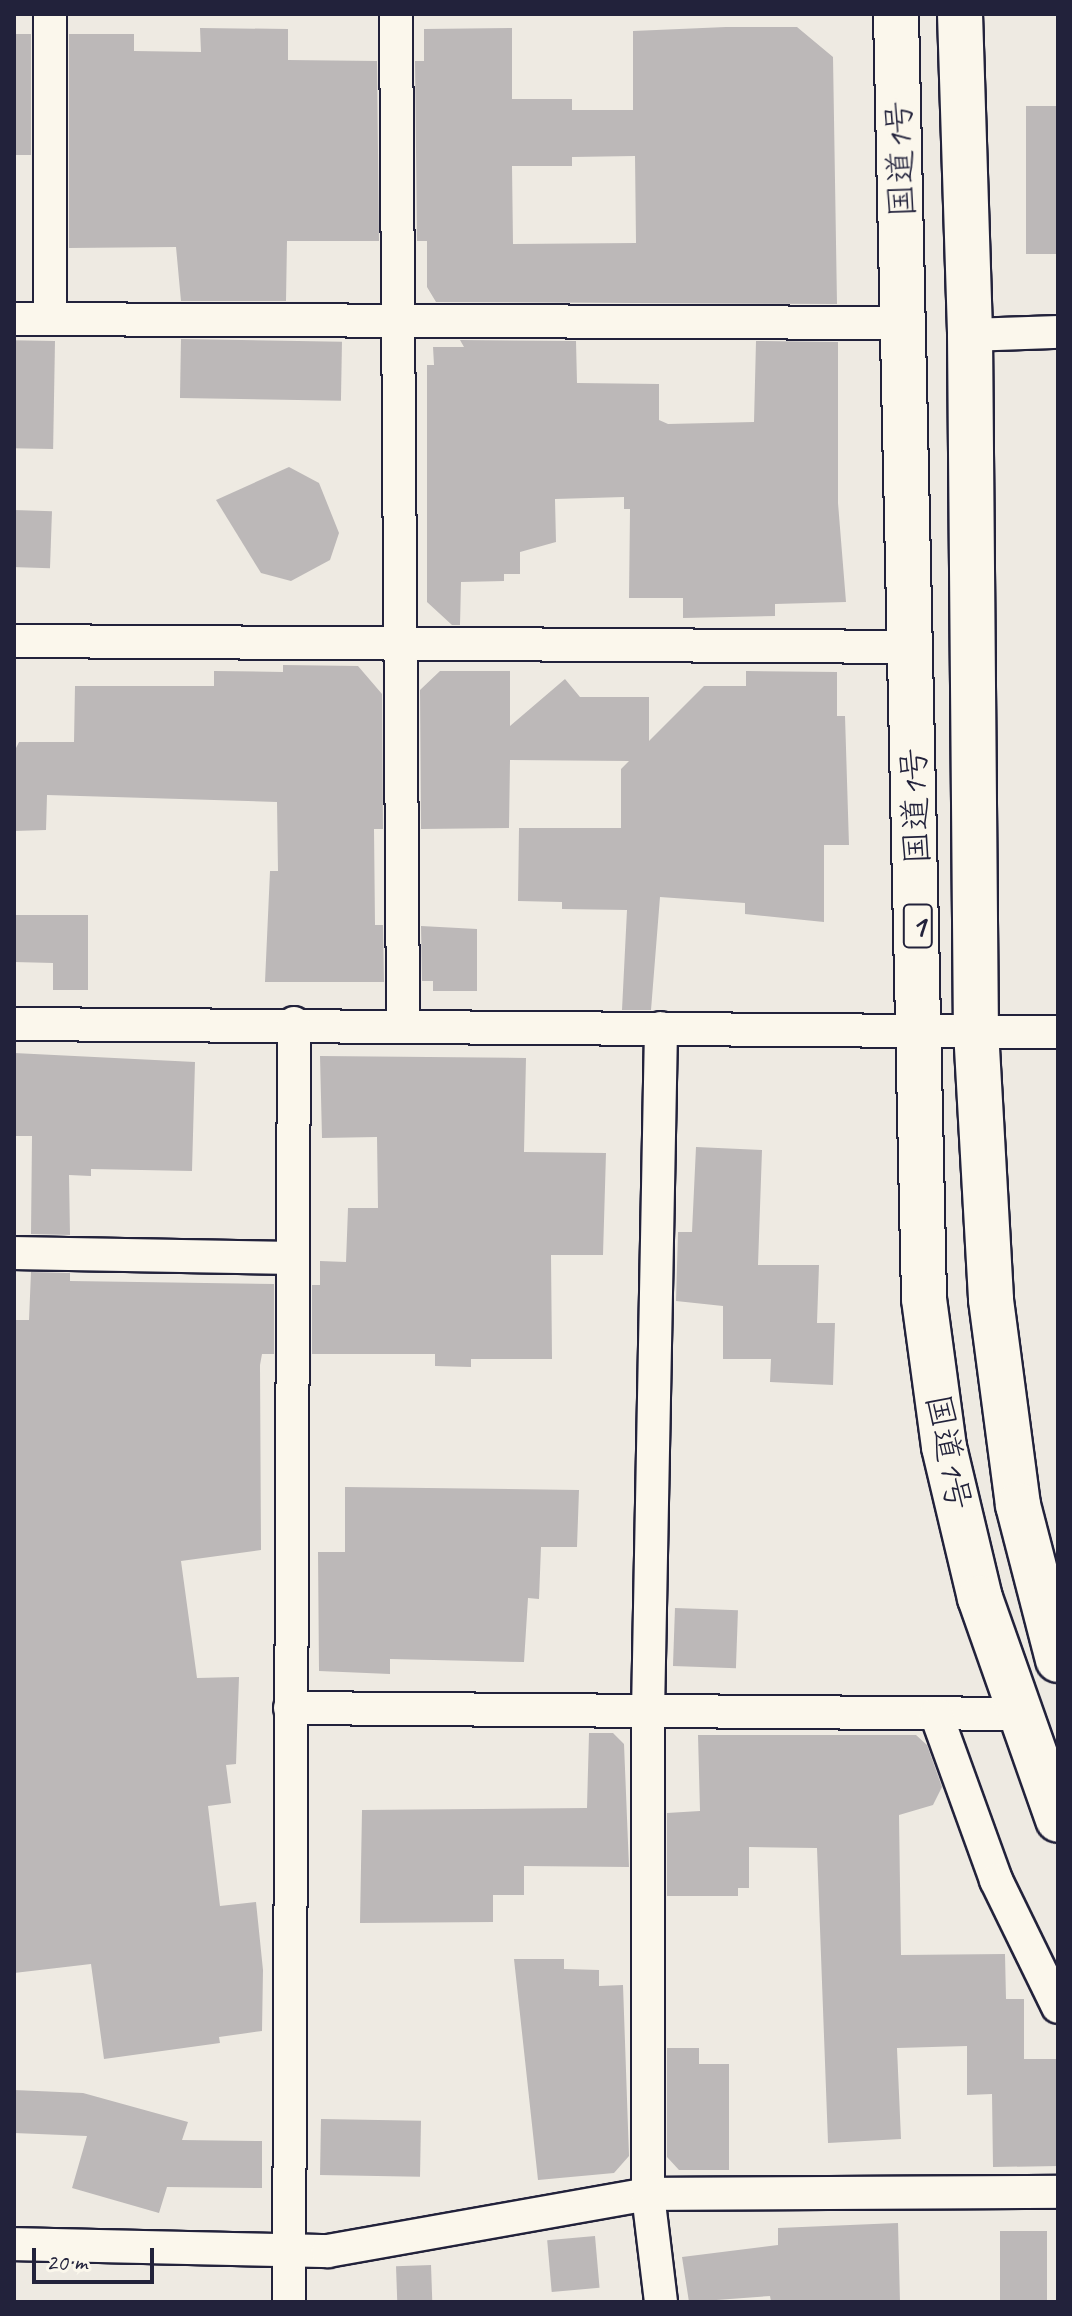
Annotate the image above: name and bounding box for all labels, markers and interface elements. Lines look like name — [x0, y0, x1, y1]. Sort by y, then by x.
street label: 国道1号 — [878, 100, 922, 218]
street label: 国道1号 — [893, 747, 937, 865]
road number: 1 — [902, 898, 934, 954]
street label: 国道1号 — [918, 1391, 980, 1513]
scale bar — [36, 2232, 158, 2282]
text: 20 m — [46, 2247, 87, 2277]

